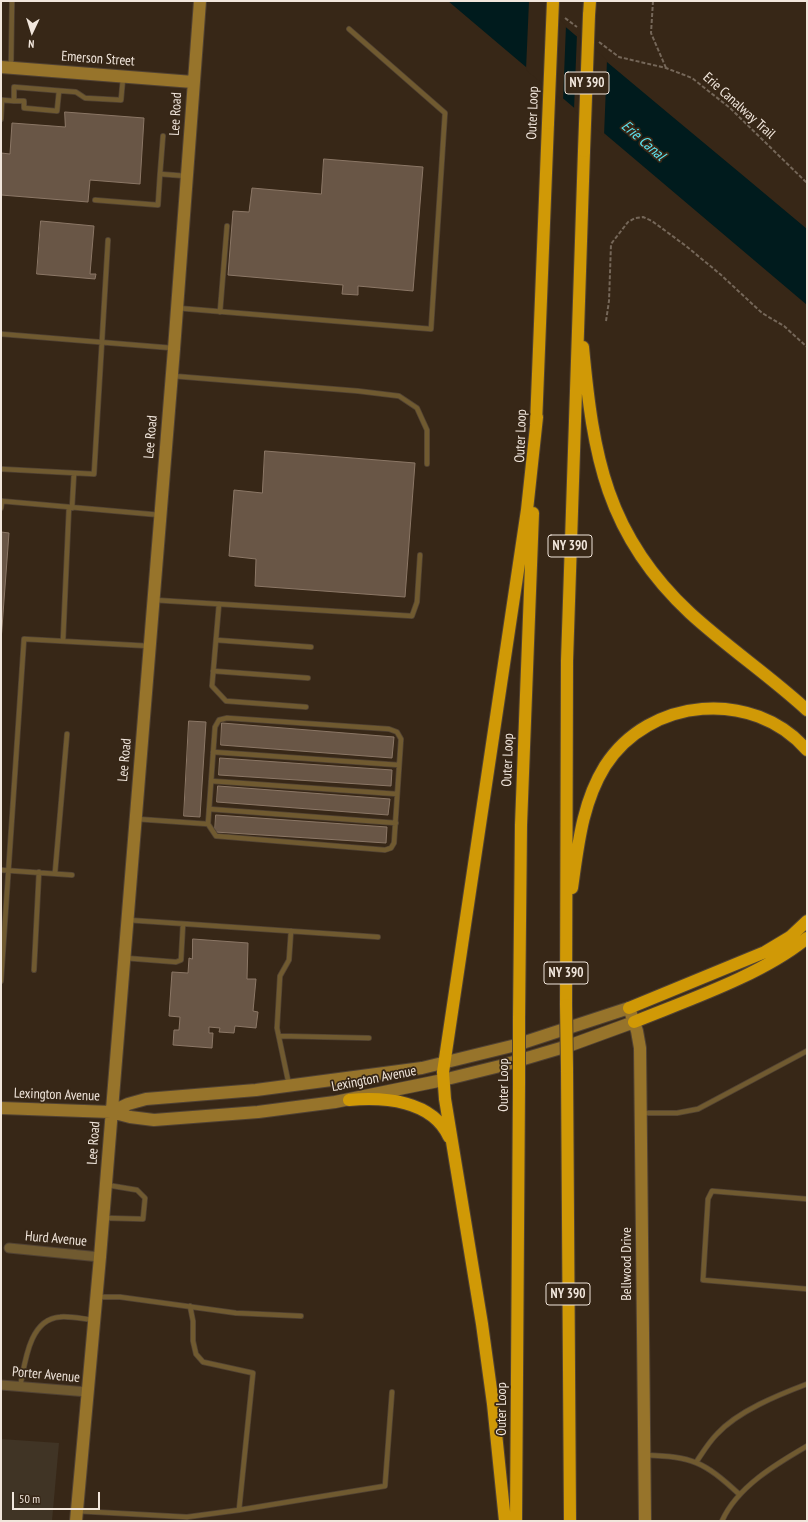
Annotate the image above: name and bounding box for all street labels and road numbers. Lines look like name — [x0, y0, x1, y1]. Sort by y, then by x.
street label: Emerson Street — [61, 48, 135, 70]
street label: Erie Canalway Trail — [699, 69, 779, 143]
road number: NY 390 — [565, 72, 609, 94]
street label: Outer Loop — [524, 86, 542, 140]
street label: Lee Road — [166, 92, 186, 136]
street label: Outer Loop — [512, 409, 530, 463]
street label: Lee Road — [141, 415, 161, 459]
road number: NY 390 — [548, 535, 592, 557]
street label: Outer Loop — [499, 733, 517, 787]
street label: Lee Road — [115, 738, 135, 782]
road number: NY 390 — [544, 962, 588, 984]
street label: Outer Loop — [496, 1058, 512, 1112]
street label: Lexington Avenue — [330, 1063, 418, 1095]
street label: Lexington Avenue — [14, 1085, 100, 1105]
street label: Lee Road — [84, 1121, 104, 1165]
street label: Bellwood Drive — [619, 1227, 635, 1301]
street label: Hurd Avenue — [24, 1228, 88, 1250]
road number: NY 390 — [546, 1283, 590, 1305]
street label: Porter Avenue — [11, 1364, 81, 1386]
street label: Outer Loop — [494, 1382, 510, 1436]

